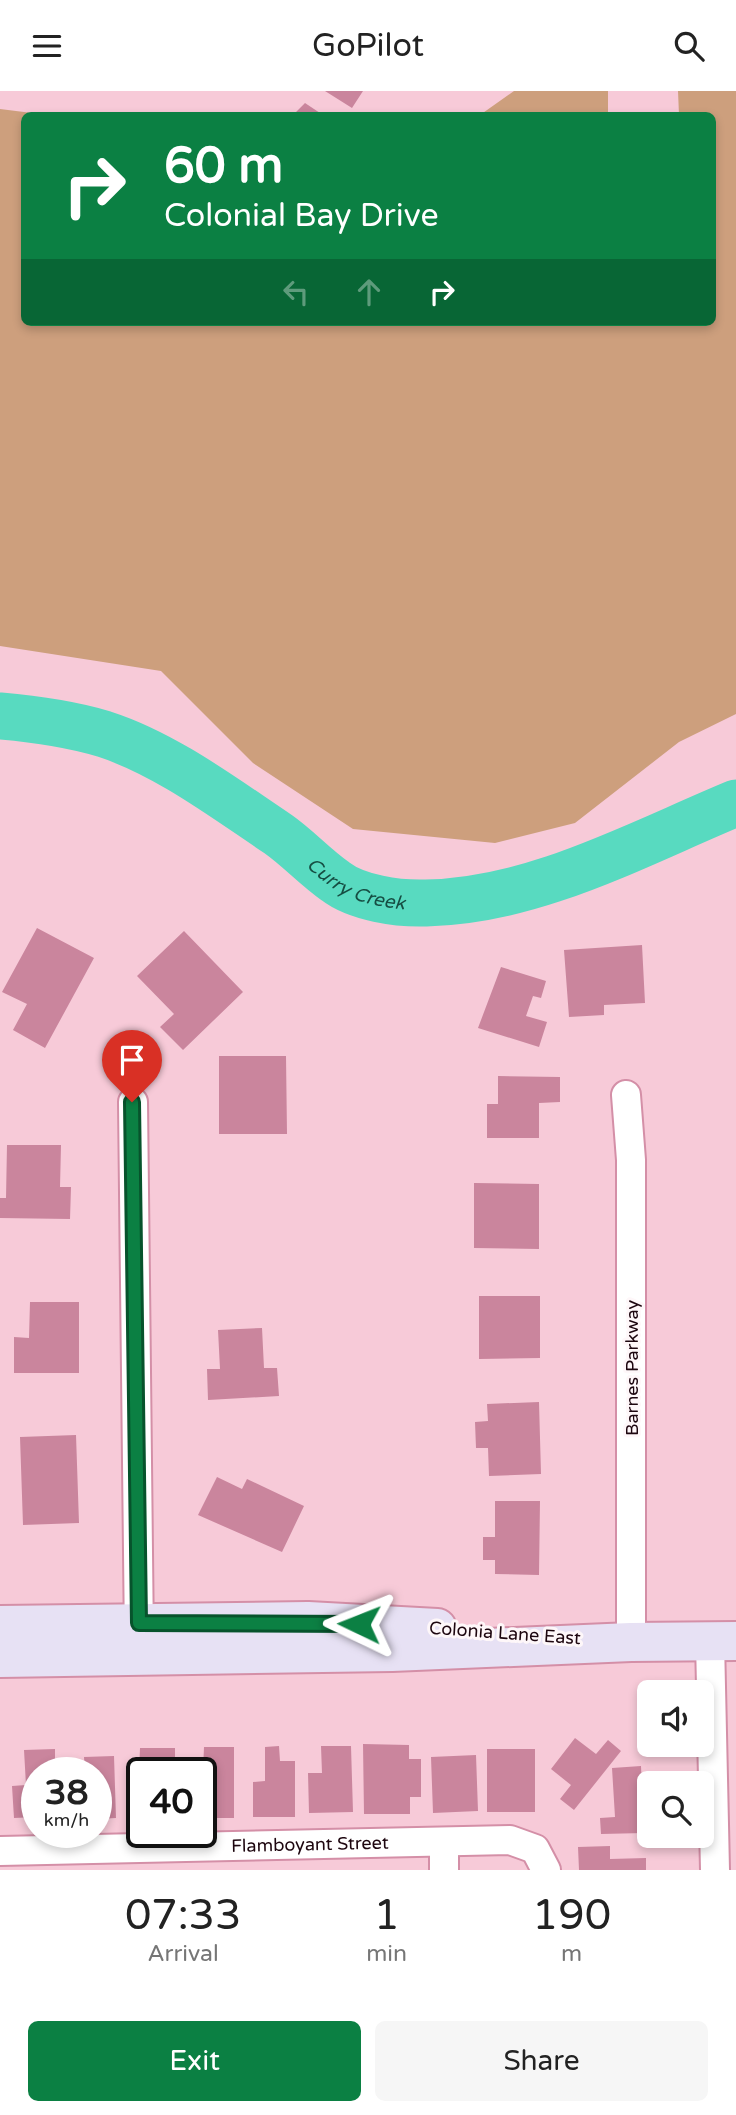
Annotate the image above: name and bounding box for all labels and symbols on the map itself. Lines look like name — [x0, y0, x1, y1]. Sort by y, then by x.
water label: Curry Creek — [302, 853, 408, 915]
pin — [102, 1030, 162, 1102]
street label: Barnes Parkway — [621, 1300, 643, 1436]
position arrow — [322, 1587, 396, 1661]
street label: Colonia Lane East — [428, 1617, 582, 1649]
speed limit sign: 40 — [126, 1757, 217, 1848]
street label: Flamboyant Street — [231, 1832, 389, 1857]

